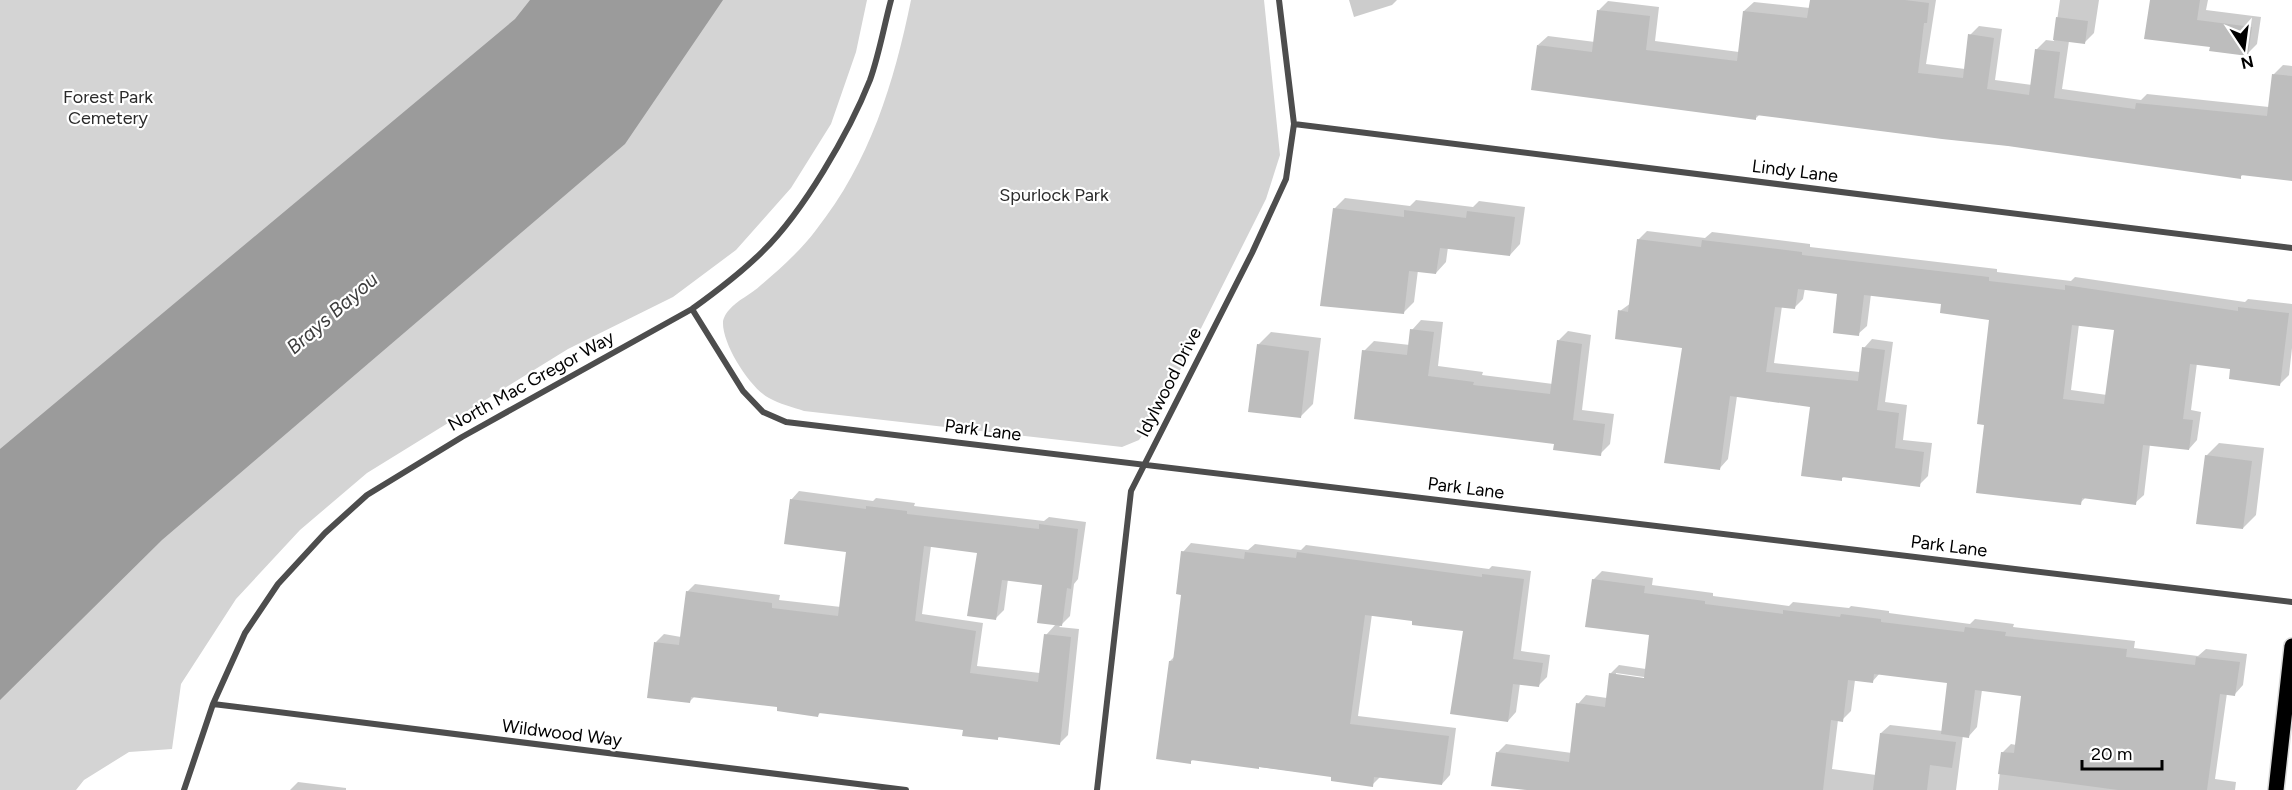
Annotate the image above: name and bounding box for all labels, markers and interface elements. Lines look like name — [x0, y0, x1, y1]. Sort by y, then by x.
north arrow — [2214, 18, 2274, 78]
text: N — [2239, 51, 2255, 73]
park label: Forest Park Cemetery — [63, 86, 153, 129]
street label: Lindy Lane — [1751, 155, 1839, 187]
park label: Spurlock Park — [999, 184, 1109, 206]
water label: Brays Bayou — [282, 267, 382, 359]
street label: Idylwood Drive — [1132, 323, 1206, 441]
street label: North Mac Gregor Way — [444, 326, 618, 436]
street label: Park Lane — [943, 414, 1023, 446]
street label: Park Lane — [1426, 472, 1506, 504]
street label: Park Lane — [1909, 530, 1989, 562]
street label: Wildwood Way — [501, 715, 624, 751]
scale bar — [2082, 733, 2162, 771]
text: 20 m — [2091, 743, 2132, 765]

